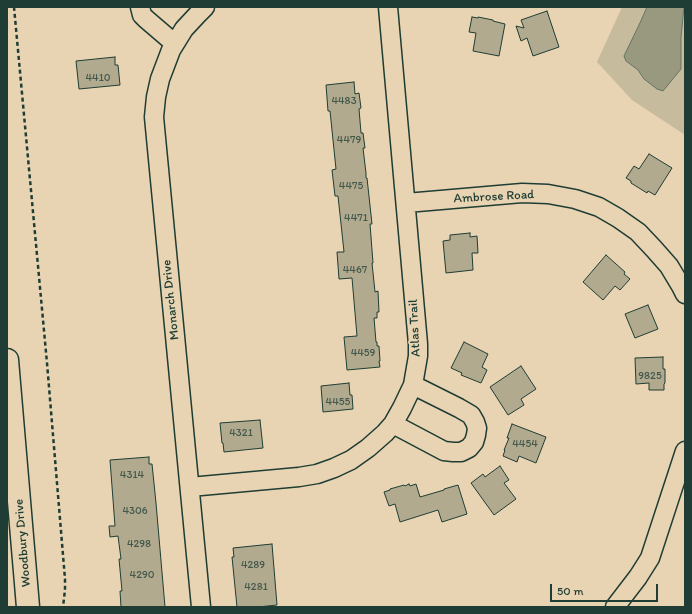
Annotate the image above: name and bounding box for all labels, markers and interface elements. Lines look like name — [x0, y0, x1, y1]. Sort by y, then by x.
house number: 4410 — [85, 71, 111, 85]
house number: 4483 — [331, 94, 357, 108]
house number: 4479 — [337, 133, 361, 147]
house number: 4475 — [339, 179, 363, 193]
street label: Ambrose Road — [453, 187, 535, 207]
house number: 4471 — [344, 211, 368, 225]
street label: Monarch Drive — [159, 259, 183, 341]
house number: 4467 — [343, 263, 367, 277]
street label: Atlas Trail — [406, 299, 424, 357]
house number: 4459 — [351, 346, 375, 360]
house number: 9825 — [638, 369, 662, 383]
house number: 4455 — [326, 395, 350, 409]
house number: 4321 — [229, 426, 253, 440]
house number: 4454 — [512, 437, 538, 451]
house number: 4314 — [120, 468, 144, 482]
street label: Woodbury Drive — [11, 498, 35, 588]
house number: 4306 — [122, 504, 148, 518]
house number: 4298 — [127, 537, 151, 551]
house number: 4289 — [241, 558, 265, 572]
house number: 4290 — [130, 568, 154, 582]
scale bar — [552, 576, 660, 602]
house number: 4281 — [244, 580, 268, 594]
text: 50 m — [557, 584, 583, 598]

